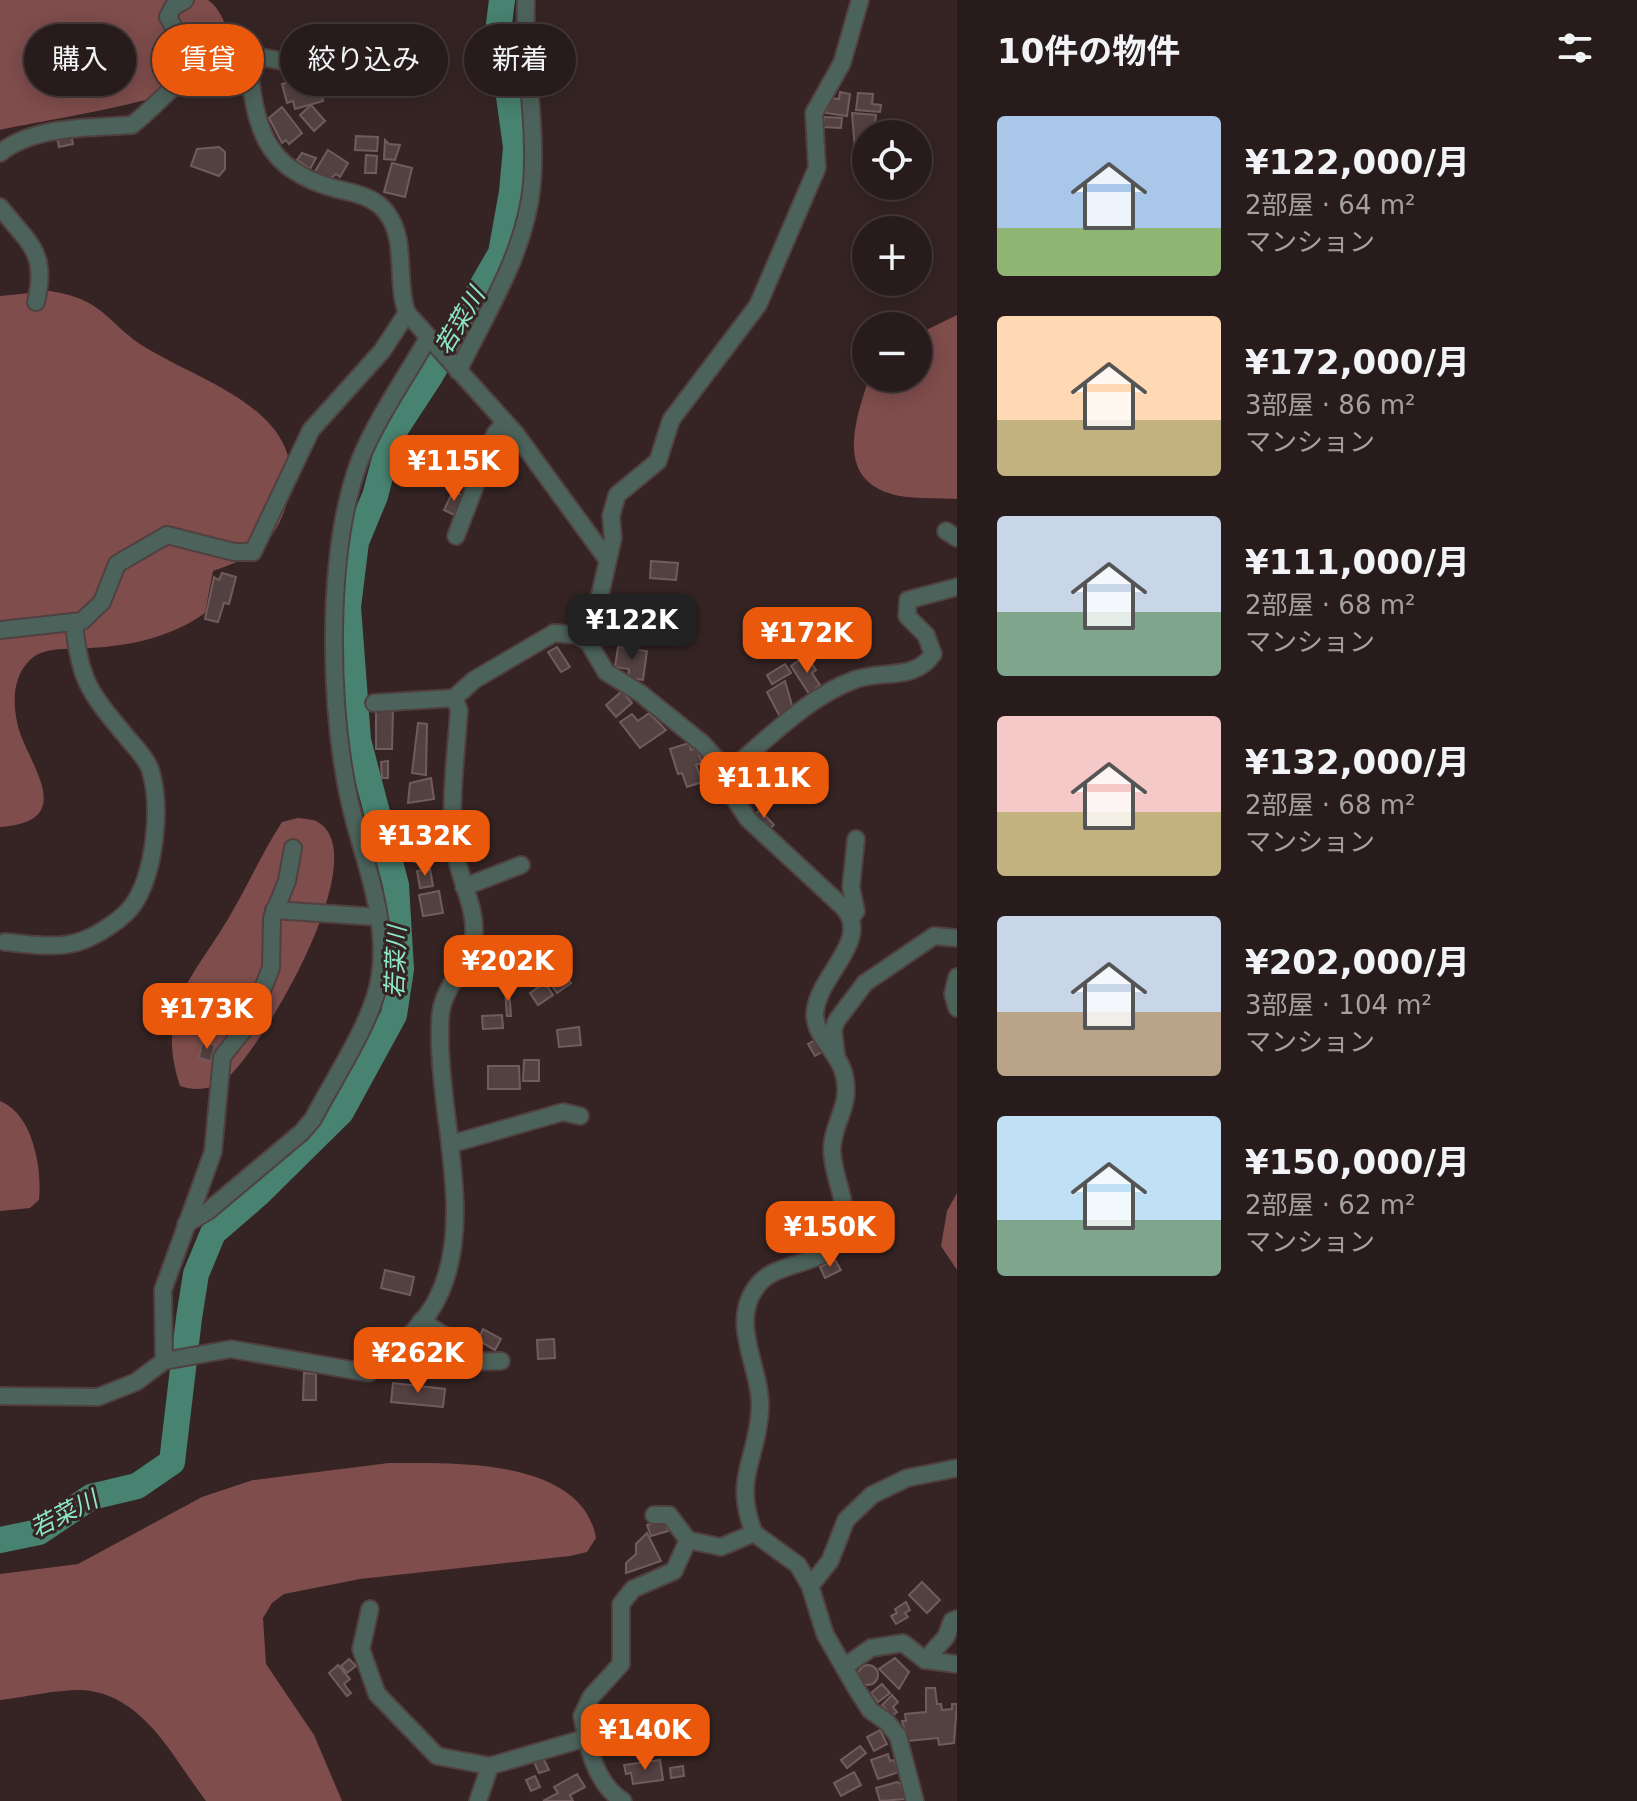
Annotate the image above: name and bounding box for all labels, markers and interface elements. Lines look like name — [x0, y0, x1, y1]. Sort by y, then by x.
chip: 購入 — [24, 24, 136, 96]
chip: 賃貸 — [152, 24, 264, 96]
chip: 絞り込み — [280, 24, 448, 96]
chip: 新着 — [464, 24, 576, 96]
icon: filters — [1553, 26, 1597, 70]
text: 10件の物件 — [997, 31, 1180, 71]
map controls — [852, 120, 932, 392]
button: locate — [852, 120, 932, 200]
text: ¥122,000/月 — [1245, 142, 1470, 182]
icon: home — [1061, 148, 1157, 244]
text: 2部屋 · 64 m² — [1245, 190, 1415, 220]
button: + — [852, 216, 932, 296]
text: マンション — [1245, 227, 1375, 257]
water label: 若菜川 — [429, 280, 492, 359]
button: − — [852, 312, 932, 392]
text: ¥172,000/月 — [1245, 342, 1470, 382]
icon: home — [1061, 348, 1157, 444]
text: 3部屋 · 86 m² — [1245, 390, 1415, 420]
text: マンション — [1245, 427, 1375, 457]
pin: ¥115K — [398, 435, 510, 503]
text: ¥115K — [408, 446, 500, 476]
text: ¥111,000/月 — [1245, 542, 1470, 582]
icon: home — [1061, 548, 1157, 644]
text: 2部屋 · 68 m² — [1245, 590, 1415, 620]
pin: ¥122K — [576, 594, 688, 662]
text: ¥122K — [586, 605, 678, 635]
pin: ¥172K — [751, 607, 863, 675]
text: ¥172K — [761, 618, 853, 648]
text: マンション — [1245, 627, 1375, 657]
text: ¥132,000/月 — [1245, 742, 1470, 782]
icon: home — [1061, 748, 1157, 844]
pin: ¥111K — [708, 752, 820, 820]
text: ¥111K — [718, 763, 810, 793]
text: 2部屋 · 68 m² — [1245, 790, 1415, 820]
pin: ¥132K — [369, 810, 481, 878]
text: ¥132K — [379, 821, 471, 851]
text: マンション — [1245, 827, 1375, 857]
water label: 若菜川 — [381, 923, 411, 998]
pin: ¥202K — [452, 935, 564, 1003]
text: ¥202,000/月 — [1245, 942, 1470, 982]
text: ¥202K — [462, 946, 554, 976]
icon: home — [1061, 948, 1157, 1044]
pin: ¥173K — [151, 983, 263, 1051]
text: 3部屋 · 104 m² — [1245, 990, 1432, 1020]
text: ¥173K — [161, 994, 253, 1024]
text: マンション — [1245, 1027, 1375, 1057]
text: ¥150,000/月 — [1245, 1142, 1470, 1182]
icon: home — [1061, 1148, 1157, 1244]
text: 2部屋 · 62 m² — [1245, 1190, 1415, 1220]
pin: ¥150K — [774, 1201, 886, 1269]
text: ¥150K — [784, 1212, 876, 1242]
text: マンション — [1245, 1227, 1375, 1257]
pin: ¥262K — [362, 1327, 474, 1395]
text: ¥262K — [372, 1338, 464, 1368]
water label: 若菜川 — [26, 1484, 105, 1543]
pin: ¥140K — [589, 1704, 701, 1772]
text: ¥140K — [599, 1715, 691, 1745]

